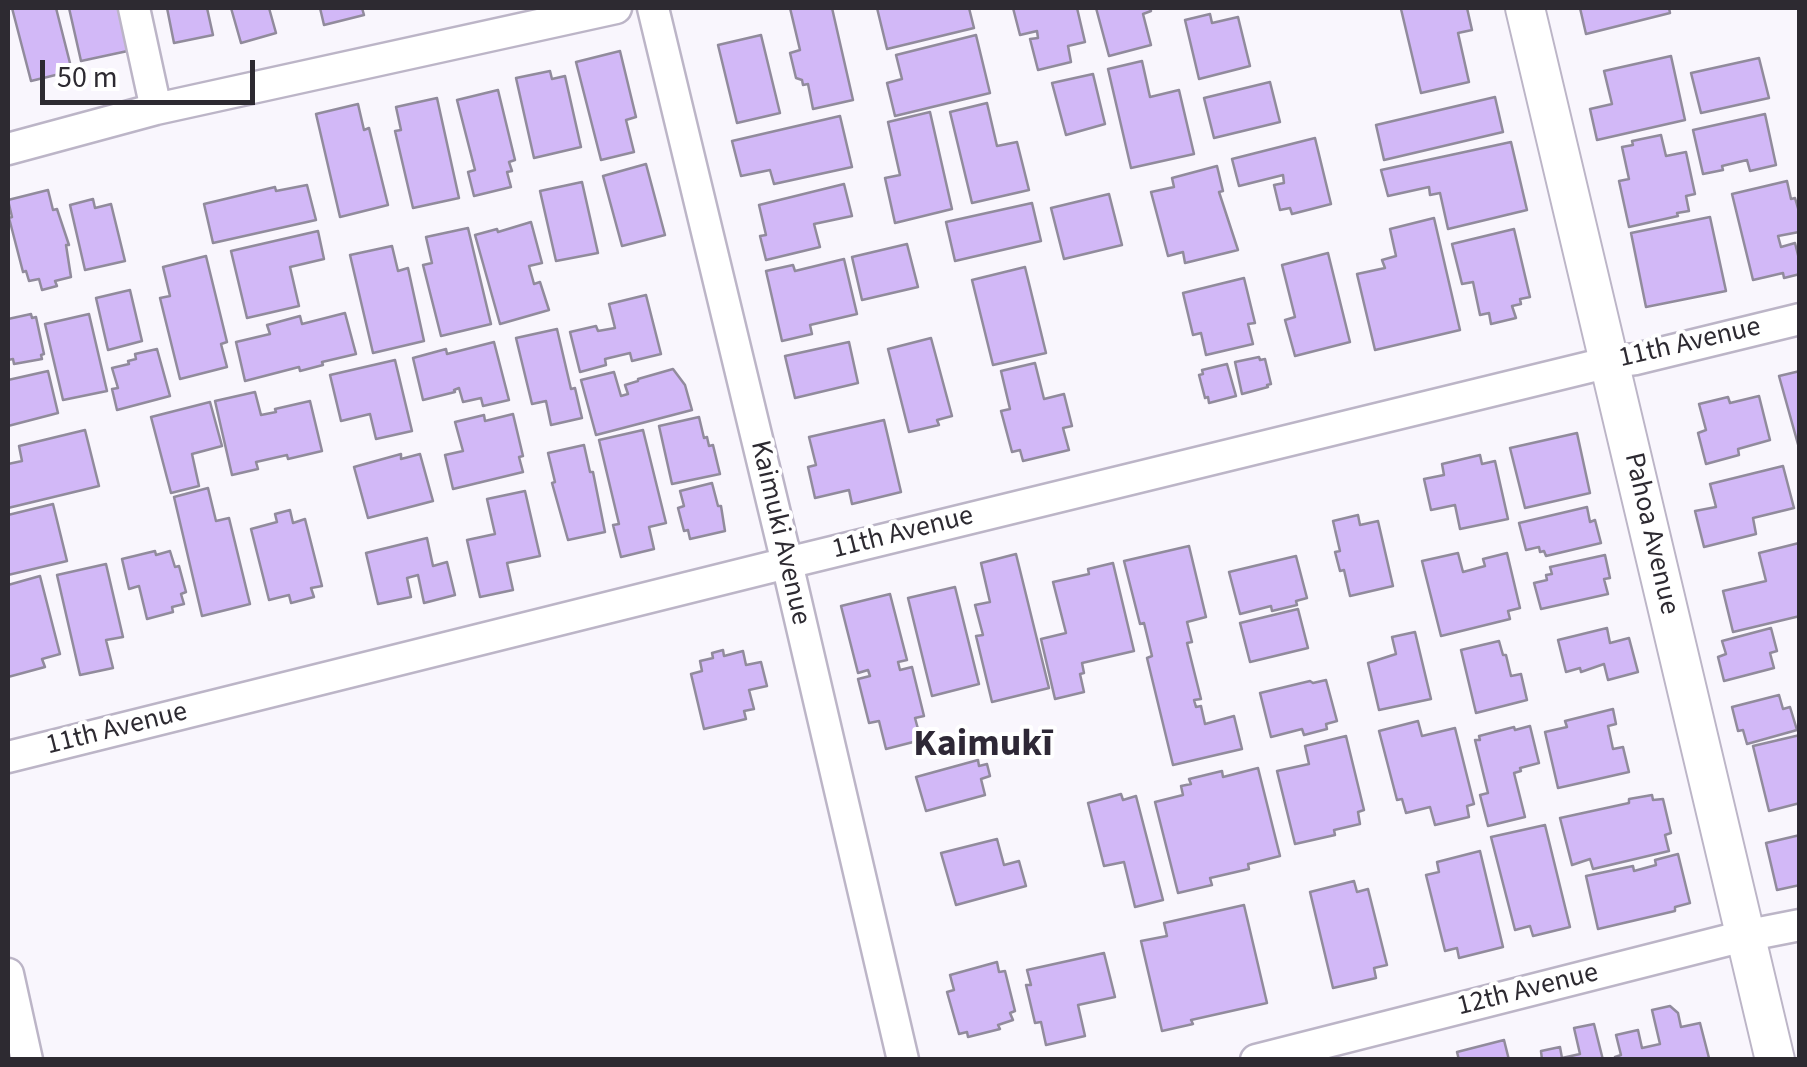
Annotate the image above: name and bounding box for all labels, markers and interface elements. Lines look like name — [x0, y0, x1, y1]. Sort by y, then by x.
scale bar — [45, 40, 260, 102]
text: 50 m — [57, 56, 118, 99]
street label: 11th Avenue — [1616, 311, 1764, 377]
street label: Kaimuki Avenue — [741, 437, 817, 629]
street label: Pahoa Avenue — [1615, 450, 1685, 618]
street label: 11th Avenue — [829, 500, 977, 568]
street label: 11th Avenue — [43, 696, 191, 764]
district label: Kaimukī — [913, 724, 1053, 770]
street label: 12th Avenue — [1454, 957, 1602, 1025]

